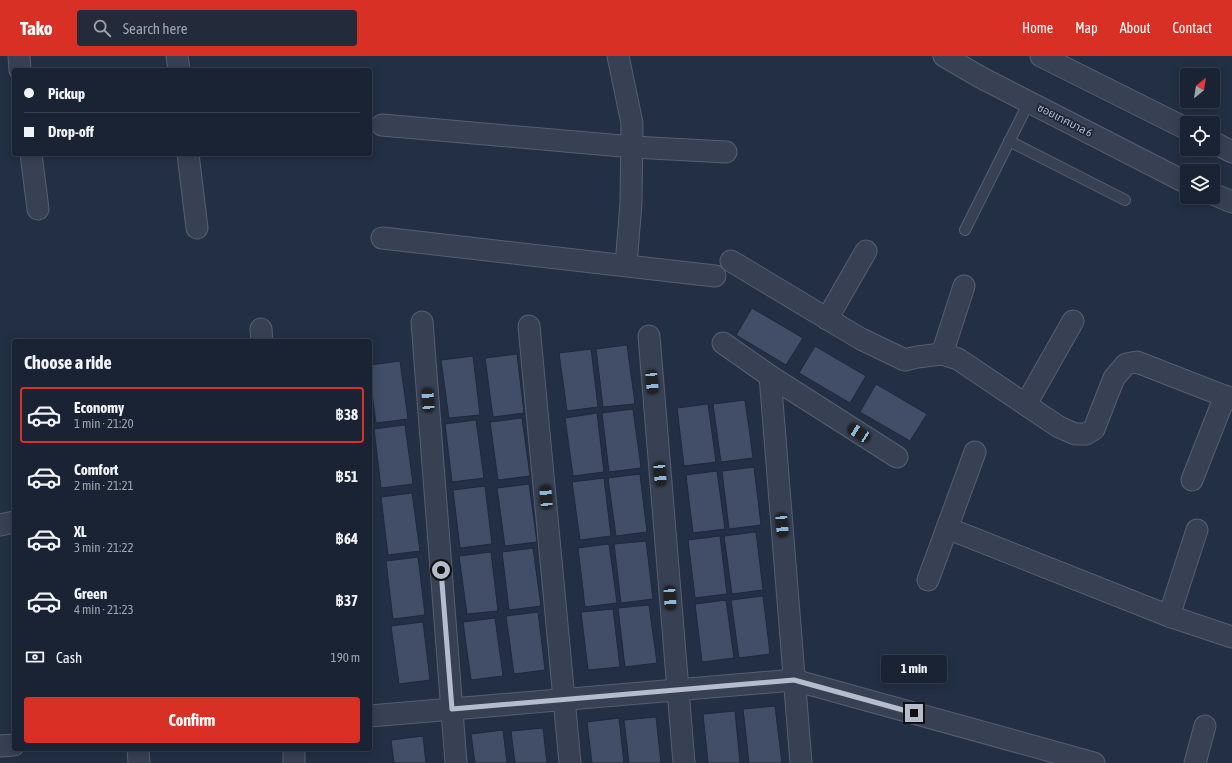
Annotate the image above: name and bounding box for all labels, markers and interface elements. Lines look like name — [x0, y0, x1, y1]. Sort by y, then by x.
search box — [77, 10, 357, 46]
text: Tako — [20, 17, 53, 39]
icon: search — [91, 17, 113, 39]
text: Search here — [123, 20, 187, 37]
text: Home — [1022, 20, 1053, 36]
text: Map — [1075, 20, 1098, 36]
text: About — [1120, 20, 1151, 36]
text: Contact — [1173, 20, 1212, 36]
north arrow — [1180, 68, 1220, 108]
map controls — [1180, 68, 1220, 204]
text: Pickup — [48, 85, 85, 102]
street label: ซอยเทศบาล 6 — [1036, 101, 1094, 139]
button: locate — [1180, 116, 1220, 156]
text: Drop-off — [48, 123, 94, 140]
button: layers — [1180, 164, 1220, 204]
text: Choose a ride — [24, 352, 112, 373]
car — [645, 370, 659, 394]
car — [421, 388, 435, 412]
icon: car — [26, 397, 62, 433]
text: Economy — [74, 399, 124, 416]
text: ฿38 — [335, 406, 358, 423]
text: 1 min · 21:20 — [74, 416, 134, 431]
car — [846, 421, 872, 445]
icon: car — [26, 459, 62, 495]
text: Comfort — [74, 461, 118, 478]
car — [653, 462, 667, 486]
text: ฿51 — [335, 468, 358, 485]
text: 2 min · 21:21 — [74, 478, 134, 493]
car — [539, 485, 553, 509]
car — [775, 513, 789, 537]
icon: car — [26, 521, 62, 557]
text: XL — [74, 523, 87, 540]
text: ฿64 — [335, 530, 358, 547]
text: 3 min · 21:22 — [74, 540, 134, 555]
route start — [432, 561, 450, 579]
icon: car — [26, 583, 62, 619]
text: Green — [74, 585, 107, 602]
car — [663, 586, 677, 610]
text: ฿37 — [335, 592, 358, 609]
text: 4 min · 21:23 — [74, 602, 134, 617]
icon: cash — [24, 646, 46, 668]
text: Cash — [56, 649, 82, 666]
text: 190 m — [331, 650, 360, 665]
callout: 1 min — [881, 655, 947, 683]
text: 1 min — [901, 661, 927, 676]
button: Confirm — [24, 697, 360, 743]
route end — [905, 704, 923, 722]

